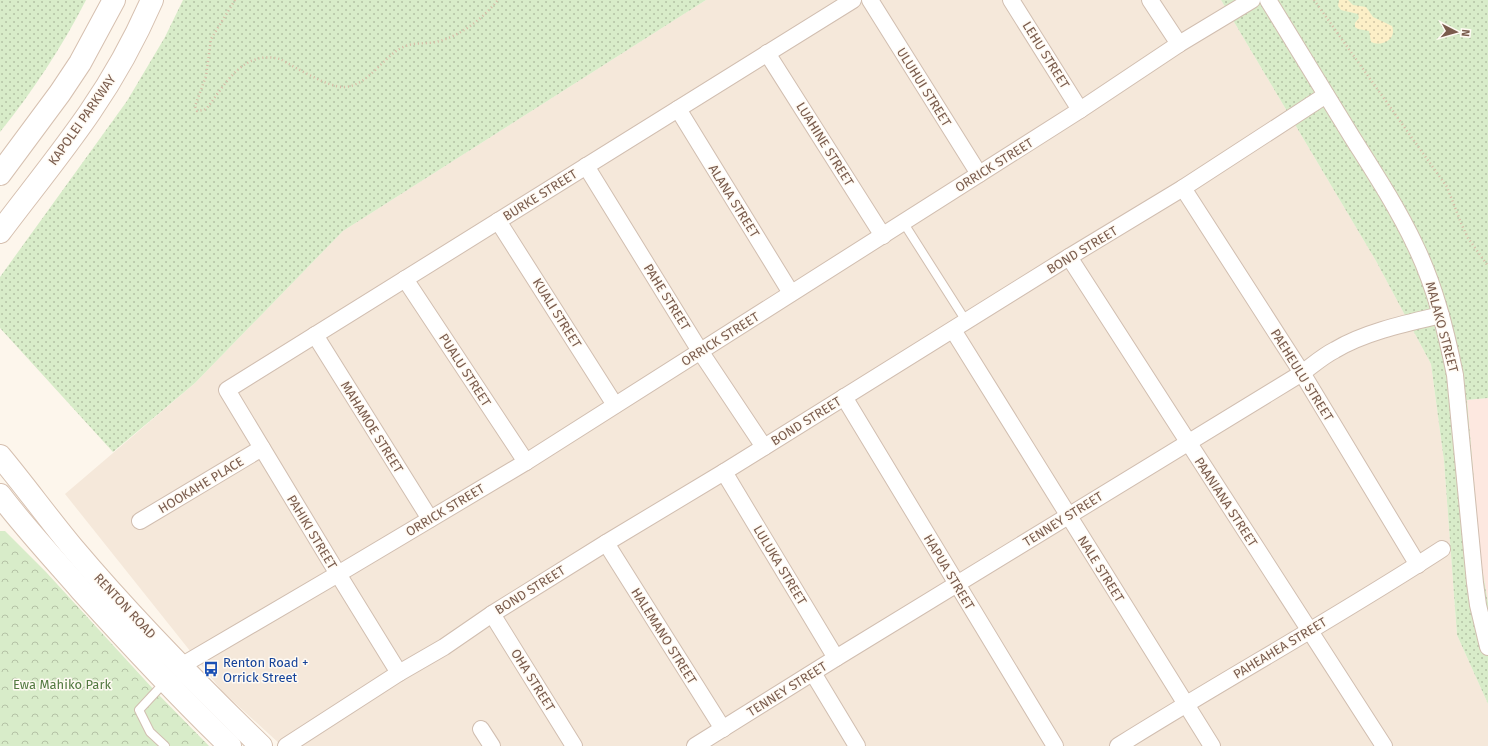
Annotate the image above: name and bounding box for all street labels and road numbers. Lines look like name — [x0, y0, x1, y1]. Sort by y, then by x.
street label: LEHU STREET — [1019, 19, 1073, 92]
street label: ULUHUI STREET — [894, 45, 954, 129]
street label: KAPOLEI PARKWAY — [45, 71, 119, 168]
street label: LUAHINE STREET — [793, 99, 857, 189]
street label: ORRICK STREET — [952, 135, 1036, 195]
street label: ALANA STREET — [706, 162, 763, 240]
street label: BURKE STREET — [500, 166, 580, 224]
street label: BOND STREET — [1044, 223, 1120, 277]
street label: PAHE STREET — [641, 261, 694, 333]
street label: KUALI STREET — [530, 275, 585, 351]
street label: MALAKO STREET — [1423, 280, 1461, 374]
street label: ORRICK STREET — [678, 309, 762, 369]
street label: PAEHEULU STREET — [1268, 326, 1337, 424]
street label: PUALU STREET — [436, 331, 494, 409]
street label: MAHAMOE STREET — [338, 378, 406, 476]
street label: BOND STREET — [768, 393, 844, 448]
street label: HOOKAHE PLACE — [156, 454, 246, 516]
street label: PAANIANA STREET — [1191, 454, 1261, 550]
street label: ORRICK STREET — [403, 481, 487, 539]
street label: TENNEY STREET — [1020, 488, 1106, 549]
street label: PAHIKI STREET — [284, 492, 340, 572]
street label: LULUKA STREET — [750, 523, 810, 608]
street label: HAPUA STREET — [921, 532, 978, 613]
street label: NALE STREET — [1075, 533, 1127, 605]
street label: BOND STREET — [492, 562, 568, 617]
street label: RENTON ROAD — [91, 570, 159, 642]
street label: HALEMANO STREET — [628, 585, 700, 687]
street label: PAHEAHEA STREET — [1231, 614, 1330, 682]
street label: OHA STREET — [508, 646, 558, 714]
street label: TENNEY STREET — [744, 658, 830, 719]

